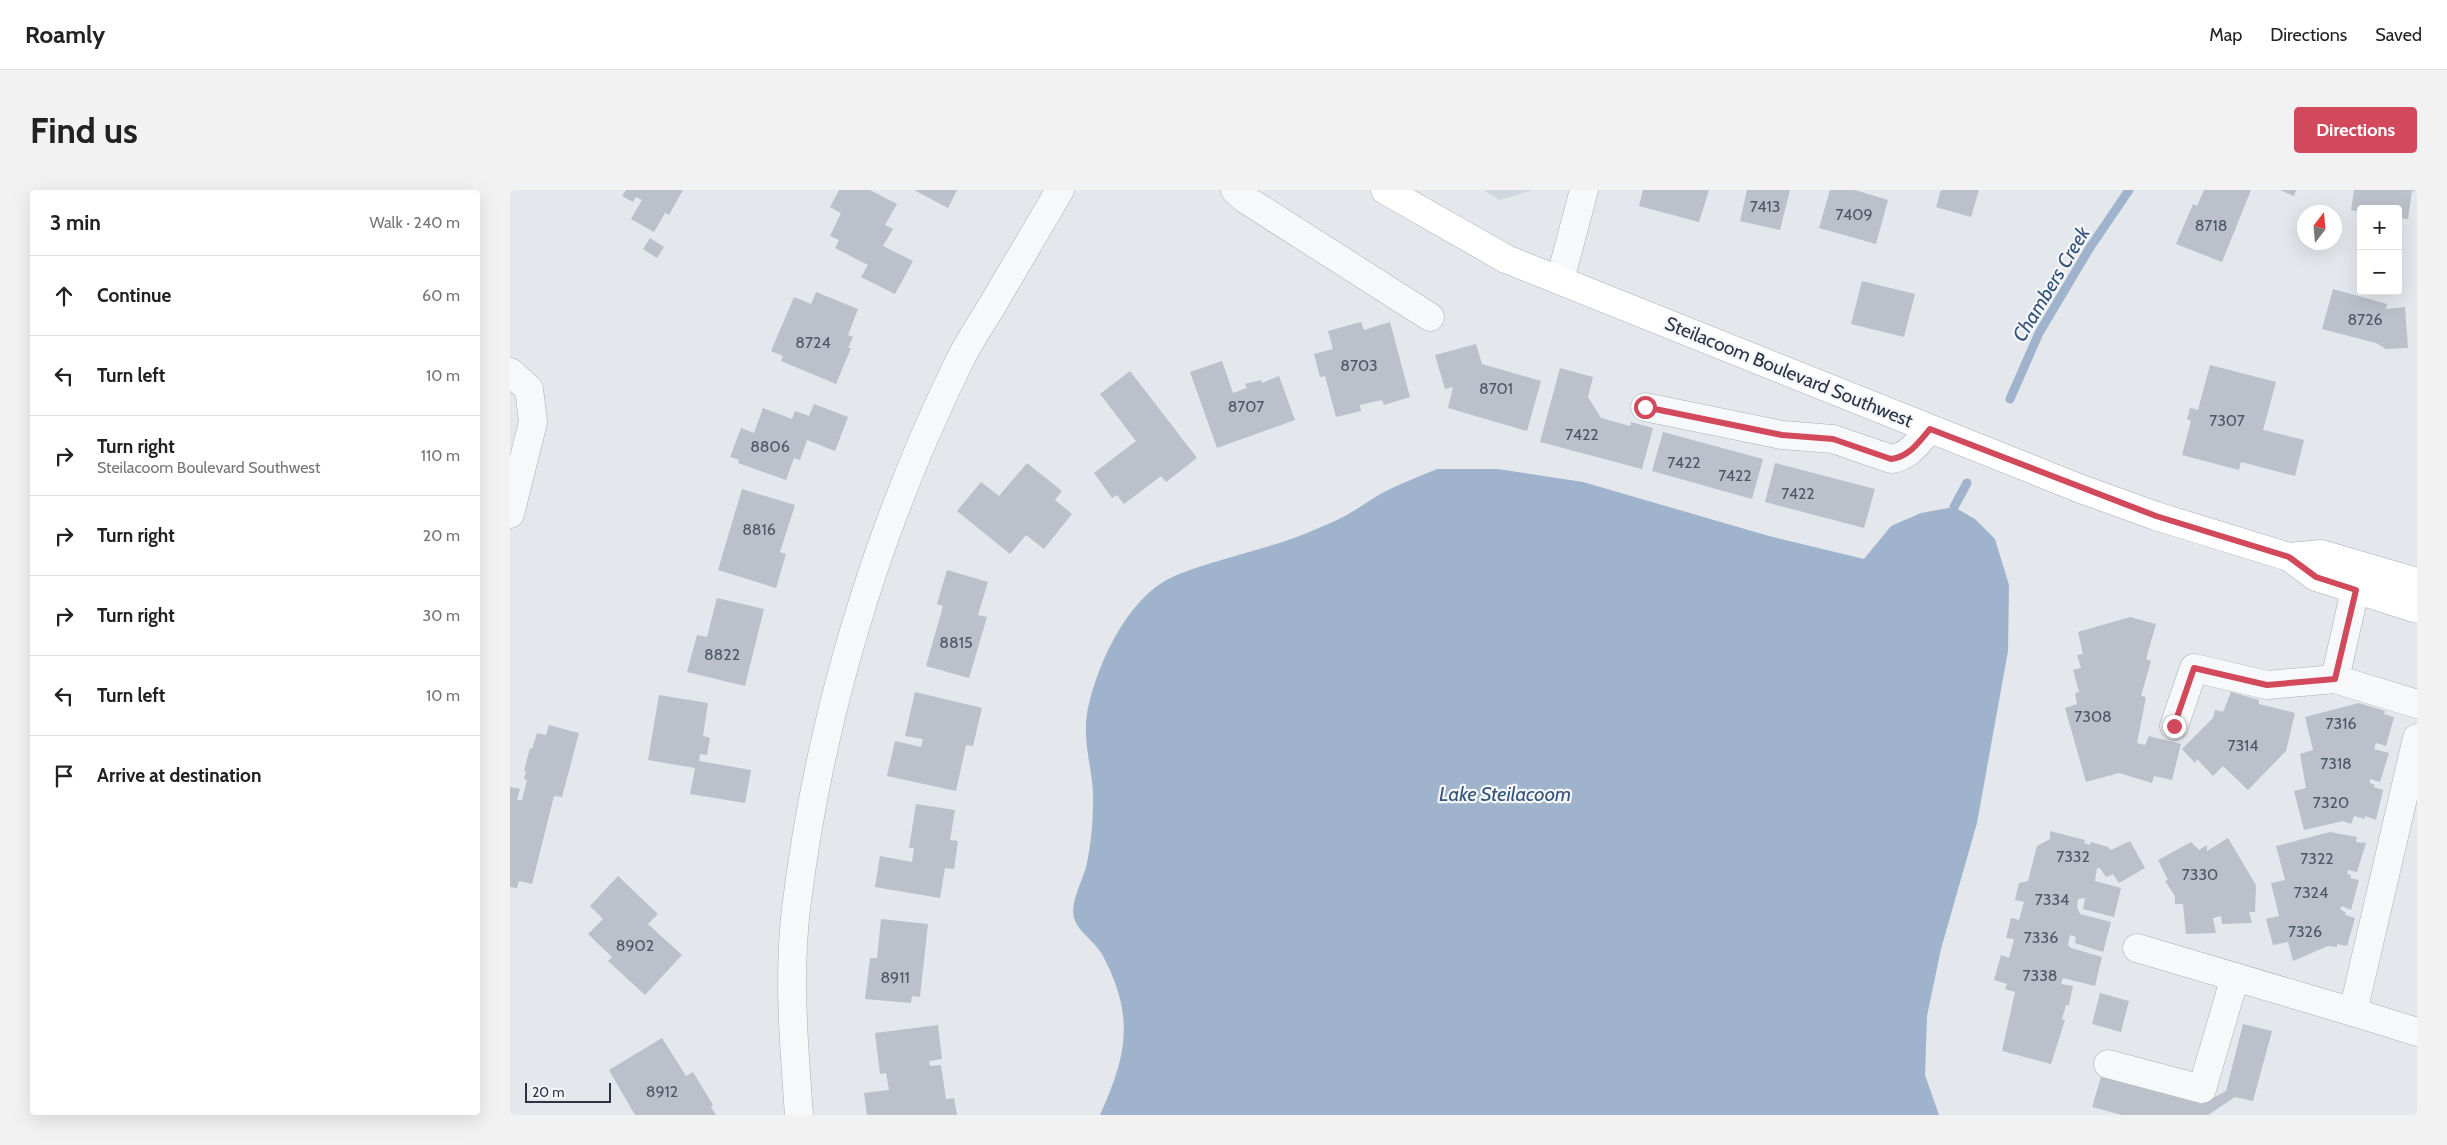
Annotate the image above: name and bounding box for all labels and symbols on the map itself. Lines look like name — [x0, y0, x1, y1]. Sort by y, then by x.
house number: 7413 — [1750, 197, 1780, 216]
house number: 7409 — [1836, 205, 1873, 224]
north arrow — [2297, 205, 2342, 250]
house number: 8718 — [2195, 216, 2227, 235]
water label: Chambers Creek — [2007, 221, 2095, 346]
house number: 8726 — [2347, 310, 2383, 329]
street label: Steilacoom Boulevard Southwest — [1662, 312, 1917, 433]
house number: 8724 — [795, 333, 831, 352]
house number: 8703 — [1340, 356, 1378, 375]
house number: 8701 — [1479, 379, 1513, 398]
route start — [1634, 396, 1657, 419]
house number: 8707 — [1228, 397, 1264, 416]
house number: 7307 — [2209, 411, 2245, 430]
house number: 7422 — [1565, 425, 1599, 444]
house number: 8806 — [750, 437, 790, 456]
house number: 7422 — [1667, 453, 1701, 472]
house number: 7422 — [1718, 466, 1752, 485]
house number: 7422 — [1781, 484, 1815, 503]
house number: 8816 — [742, 520, 776, 539]
house number: 8815 — [939, 633, 973, 652]
house number: 8822 — [704, 645, 740, 664]
house number: 7308 — [2074, 707, 2112, 726]
house number: 7316 — [2325, 714, 2357, 733]
route end — [2163, 715, 2186, 738]
house number: 7314 — [2227, 736, 2259, 755]
house number: 7318 — [2320, 754, 2352, 773]
water label: Lake Steilacoom — [1439, 782, 1571, 806]
house number: 7320 — [2313, 793, 2349, 812]
house number: 7332 — [2056, 847, 2090, 866]
house number: 7322 — [2300, 849, 2334, 868]
house number: 7330 — [2182, 865, 2218, 884]
house number: 7324 — [2294, 883, 2328, 902]
house number: 7334 — [2035, 890, 2069, 909]
house number: 7326 — [2288, 922, 2322, 941]
house number: 7336 — [2024, 928, 2058, 947]
house number: 8902 — [616, 936, 654, 955]
house number: 7338 — [2022, 966, 2058, 985]
house number: 8911 — [880, 968, 910, 987]
scale bar — [525, 1080, 611, 1103]
house number: 8912 — [646, 1082, 678, 1101]

